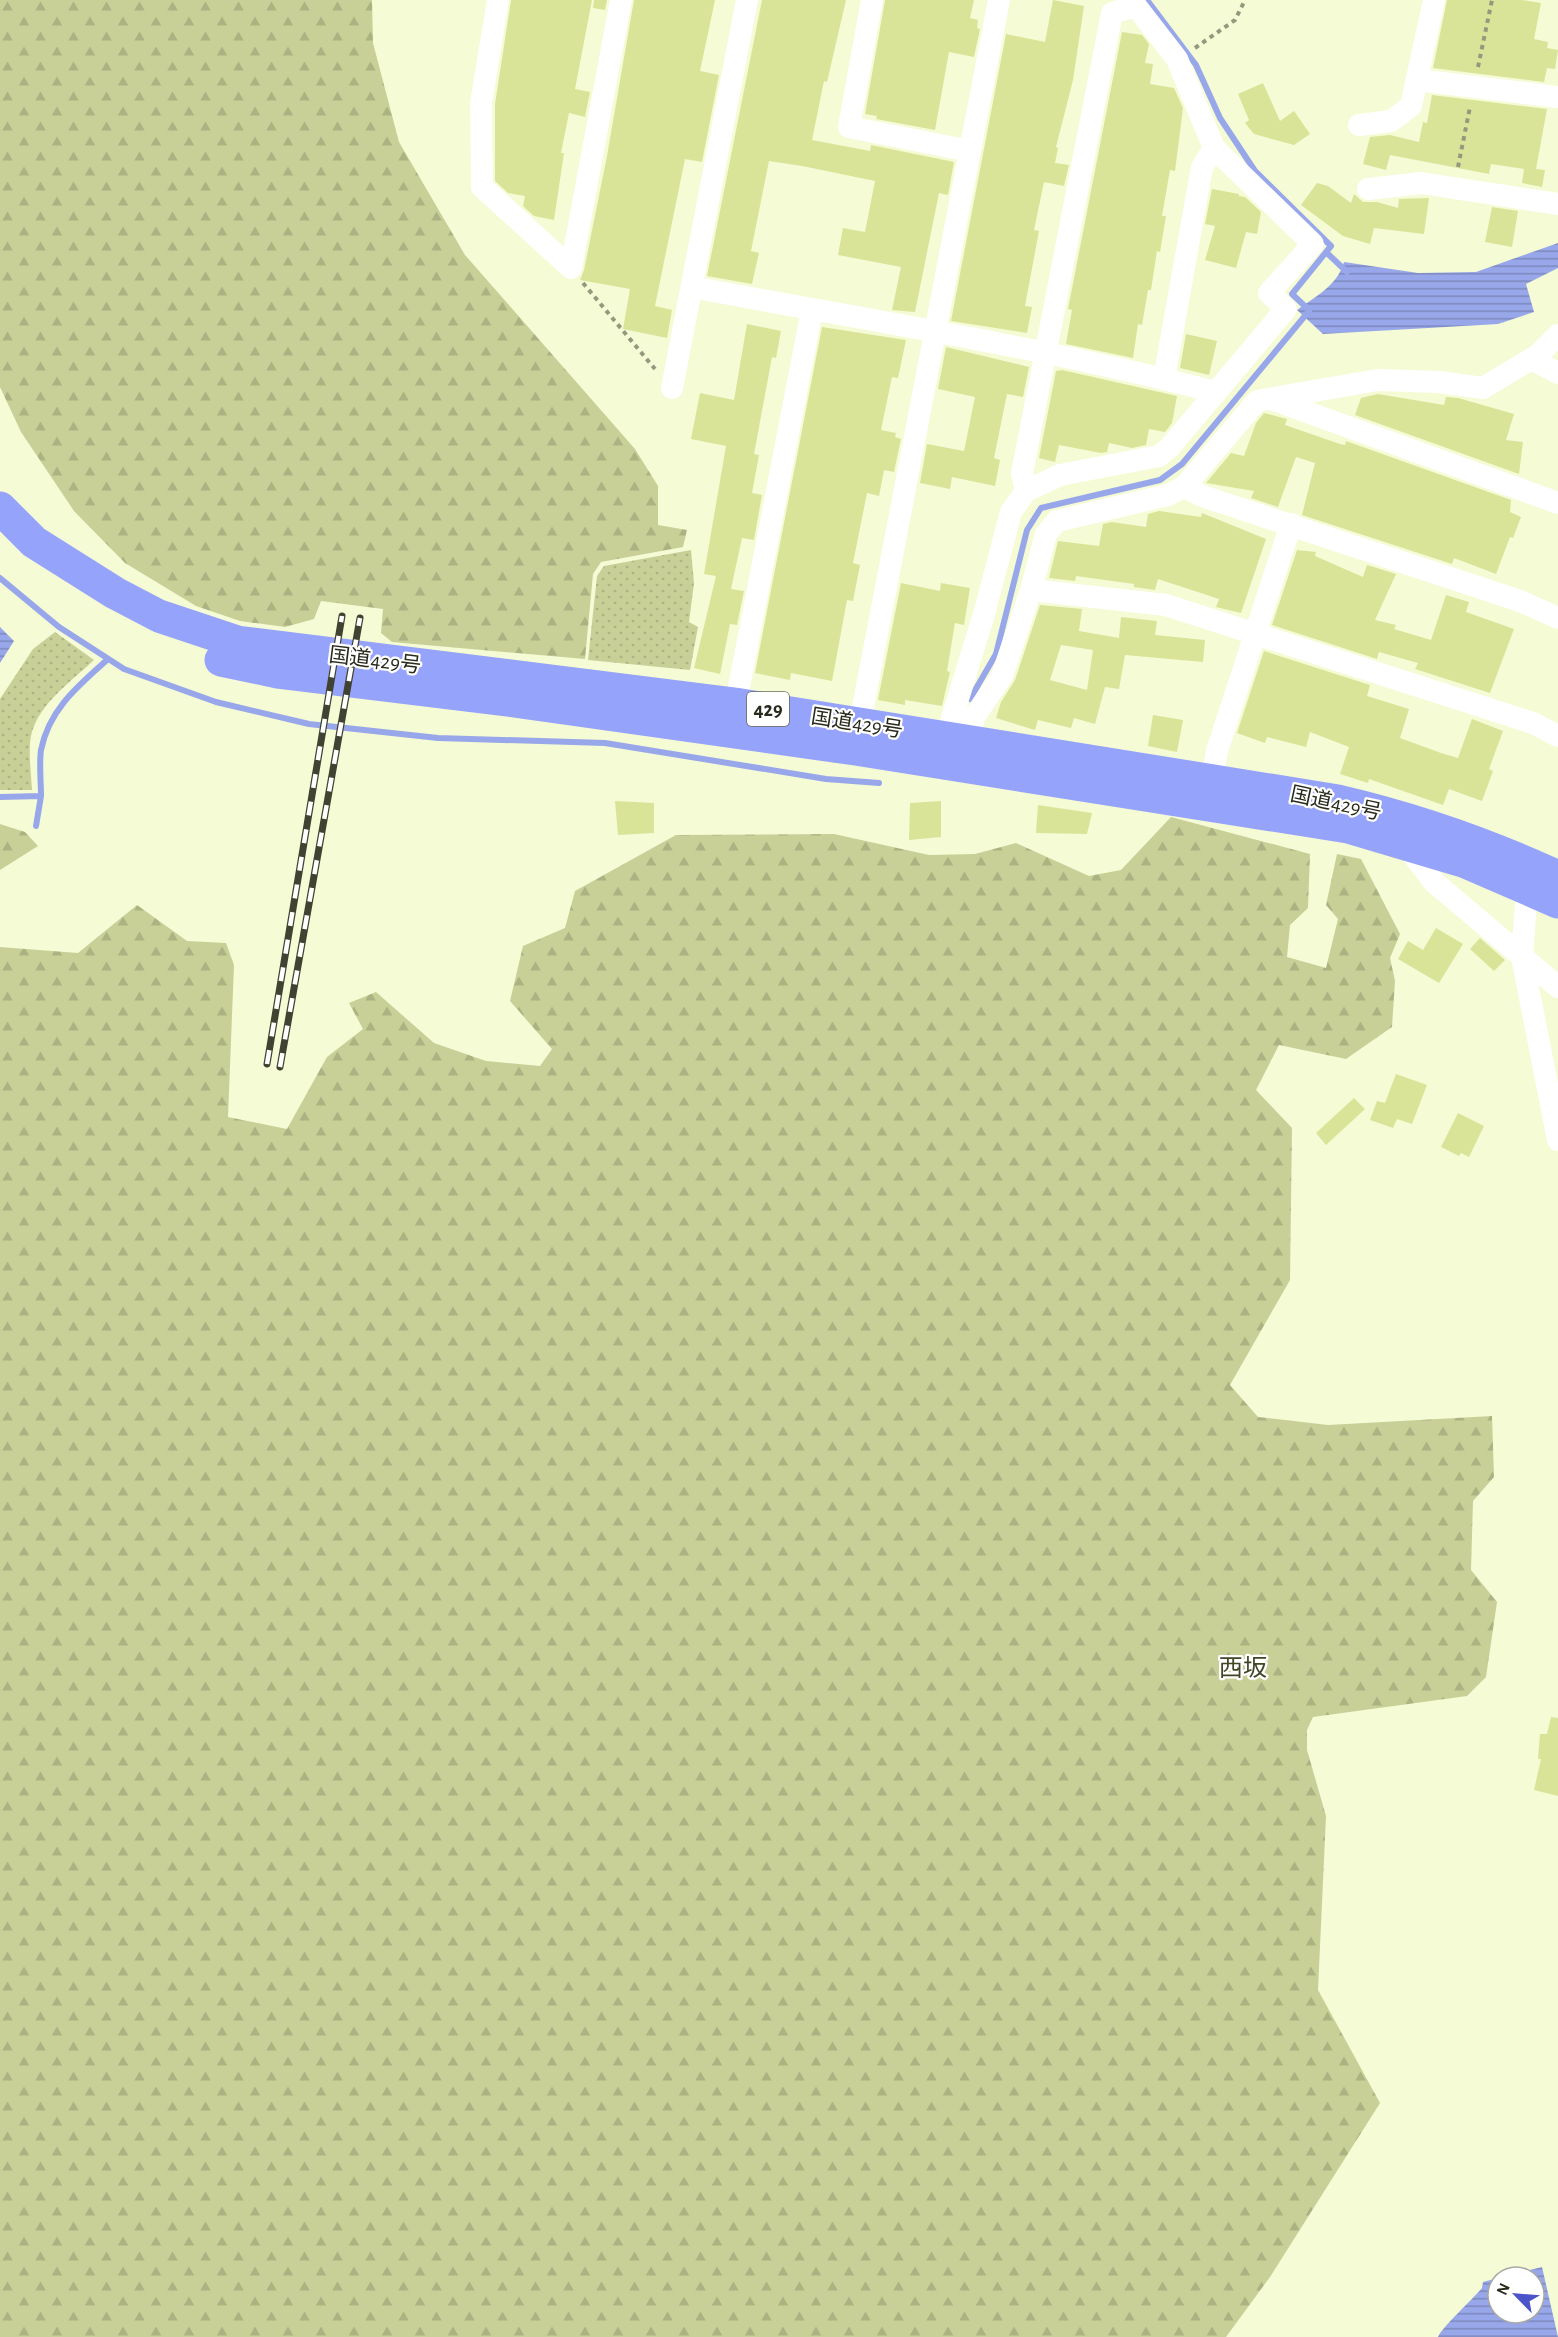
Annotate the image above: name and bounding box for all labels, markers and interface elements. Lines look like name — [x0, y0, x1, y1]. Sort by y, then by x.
street label: 国道429号 — [328, 643, 422, 677]
road number: 429 — [747, 692, 789, 726]
street label: 国道429号 — [810, 705, 904, 741]
street label: 国道429号 — [1288, 783, 1384, 823]
district label: 西坂 — [1219, 1655, 1267, 1681]
north arrow — [1486, 2265, 1546, 2325]
text: N — [1494, 2281, 1513, 2298]

